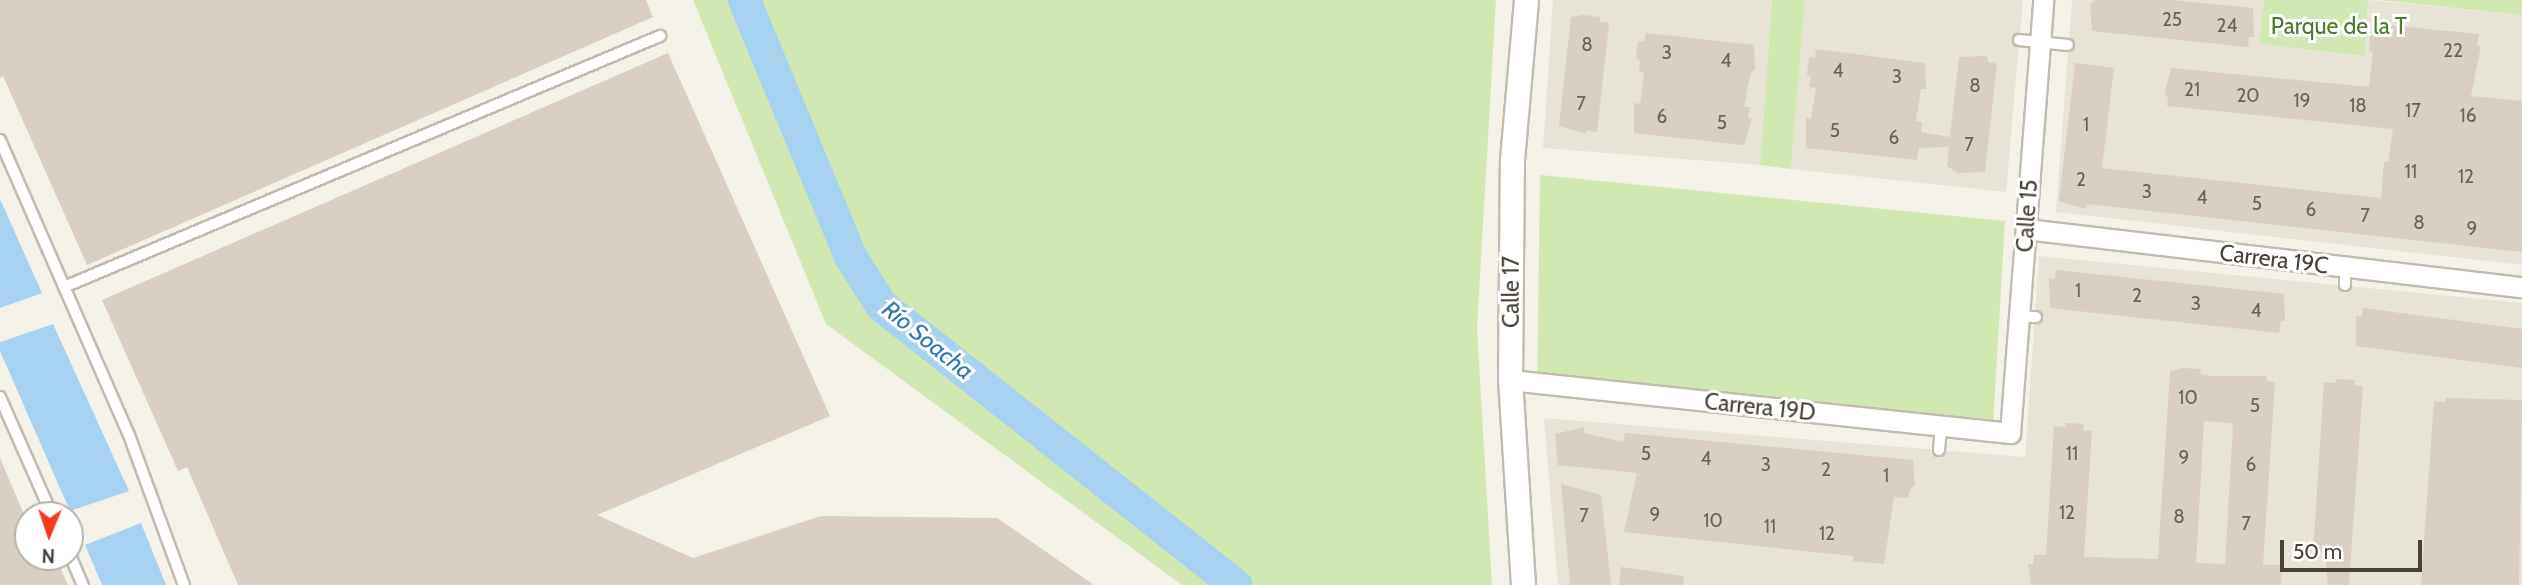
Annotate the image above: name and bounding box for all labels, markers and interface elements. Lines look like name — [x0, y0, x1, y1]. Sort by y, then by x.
house number: 25 — [2162, 9, 2182, 31]
park label: Parque de la T — [2271, 12, 2407, 40]
house number: 24 — [2217, 15, 2237, 37]
house number: 8 — [1581, 34, 1593, 56]
house number: 22 — [2443, 40, 2463, 62]
house number: 3 — [1662, 42, 1672, 64]
house number: 4 — [1721, 50, 1731, 72]
house number: 4 — [1833, 60, 1843, 82]
house number: 3 — [1892, 66, 1902, 88]
house number: 8 — [1969, 75, 1981, 97]
house number: 21 — [2184, 79, 2200, 101]
house number: 20 — [2236, 85, 2260, 107]
house number: 19 — [2294, 90, 2310, 112]
house number: 7 — [1576, 93, 1586, 115]
house number: 18 — [2349, 95, 2367, 117]
house number: 17 — [2405, 100, 2421, 122]
house number: 16 — [2460, 105, 2476, 127]
house number: 6 — [1657, 106, 1667, 128]
house number: 5 — [1717, 112, 1727, 134]
house number: 1 — [2083, 114, 2089, 136]
house number: 5 — [1830, 120, 1840, 142]
house number: 6 — [1889, 127, 1899, 149]
house number: 7 — [1964, 134, 1974, 156]
house number: 11 — [2405, 161, 2417, 183]
house number: 12 — [2458, 166, 2474, 188]
house number: 2 — [2076, 169, 2086, 191]
street label: Calle 15 — [2011, 179, 2043, 253]
house number: 3 — [2142, 181, 2152, 203]
house number: 4 — [2197, 187, 2207, 209]
house number: 5 — [2252, 193, 2262, 215]
house number: 6 — [2306, 199, 2316, 221]
house number: 7 — [2360, 205, 2370, 227]
house number: 8 — [2413, 212, 2425, 234]
house number: 9 — [2467, 218, 2477, 240]
street label: Carrera 19C — [2218, 239, 2330, 279]
street label: Calle 17 — [1497, 256, 1525, 328]
house number: 1 — [2075, 280, 2081, 302]
house number: 2 — [2132, 285, 2142, 307]
house number: 3 — [2191, 293, 2201, 315]
water label: Río Soacha — [877, 295, 979, 385]
house number: 4 — [2251, 300, 2261, 322]
street label: Carrera 19D — [1703, 387, 1817, 427]
house number: 10 — [2178, 387, 2198, 409]
house number: 5 — [2250, 395, 2260, 417]
house number: 5 — [1641, 443, 1651, 465]
house number: 11 — [2066, 443, 2078, 465]
house number: 9 — [2179, 447, 2189, 469]
house number: 4 — [1701, 448, 1711, 470]
house number: 3 — [1761, 454, 1771, 476]
house number: 6 — [2246, 454, 2256, 476]
house number: 2 — [1821, 459, 1831, 481]
house number: 1 — [1883, 465, 1889, 487]
north arrow — [14, 501, 84, 571]
house number: 12 — [2059, 502, 2075, 524]
house number: 9 — [1650, 504, 1660, 526]
house number: 7 — [1579, 505, 1589, 527]
house number: 8 — [2173, 506, 2185, 528]
house number: 10 — [1703, 510, 1723, 532]
house number: 7 — [2241, 513, 2251, 535]
house number: 11 — [1764, 516, 1776, 538]
house number: 12 — [1819, 523, 1835, 545]
scale bar — [2284, 526, 2426, 570]
text: 50 m — [2293, 539, 2342, 564]
text: N — [41, 544, 55, 567]

